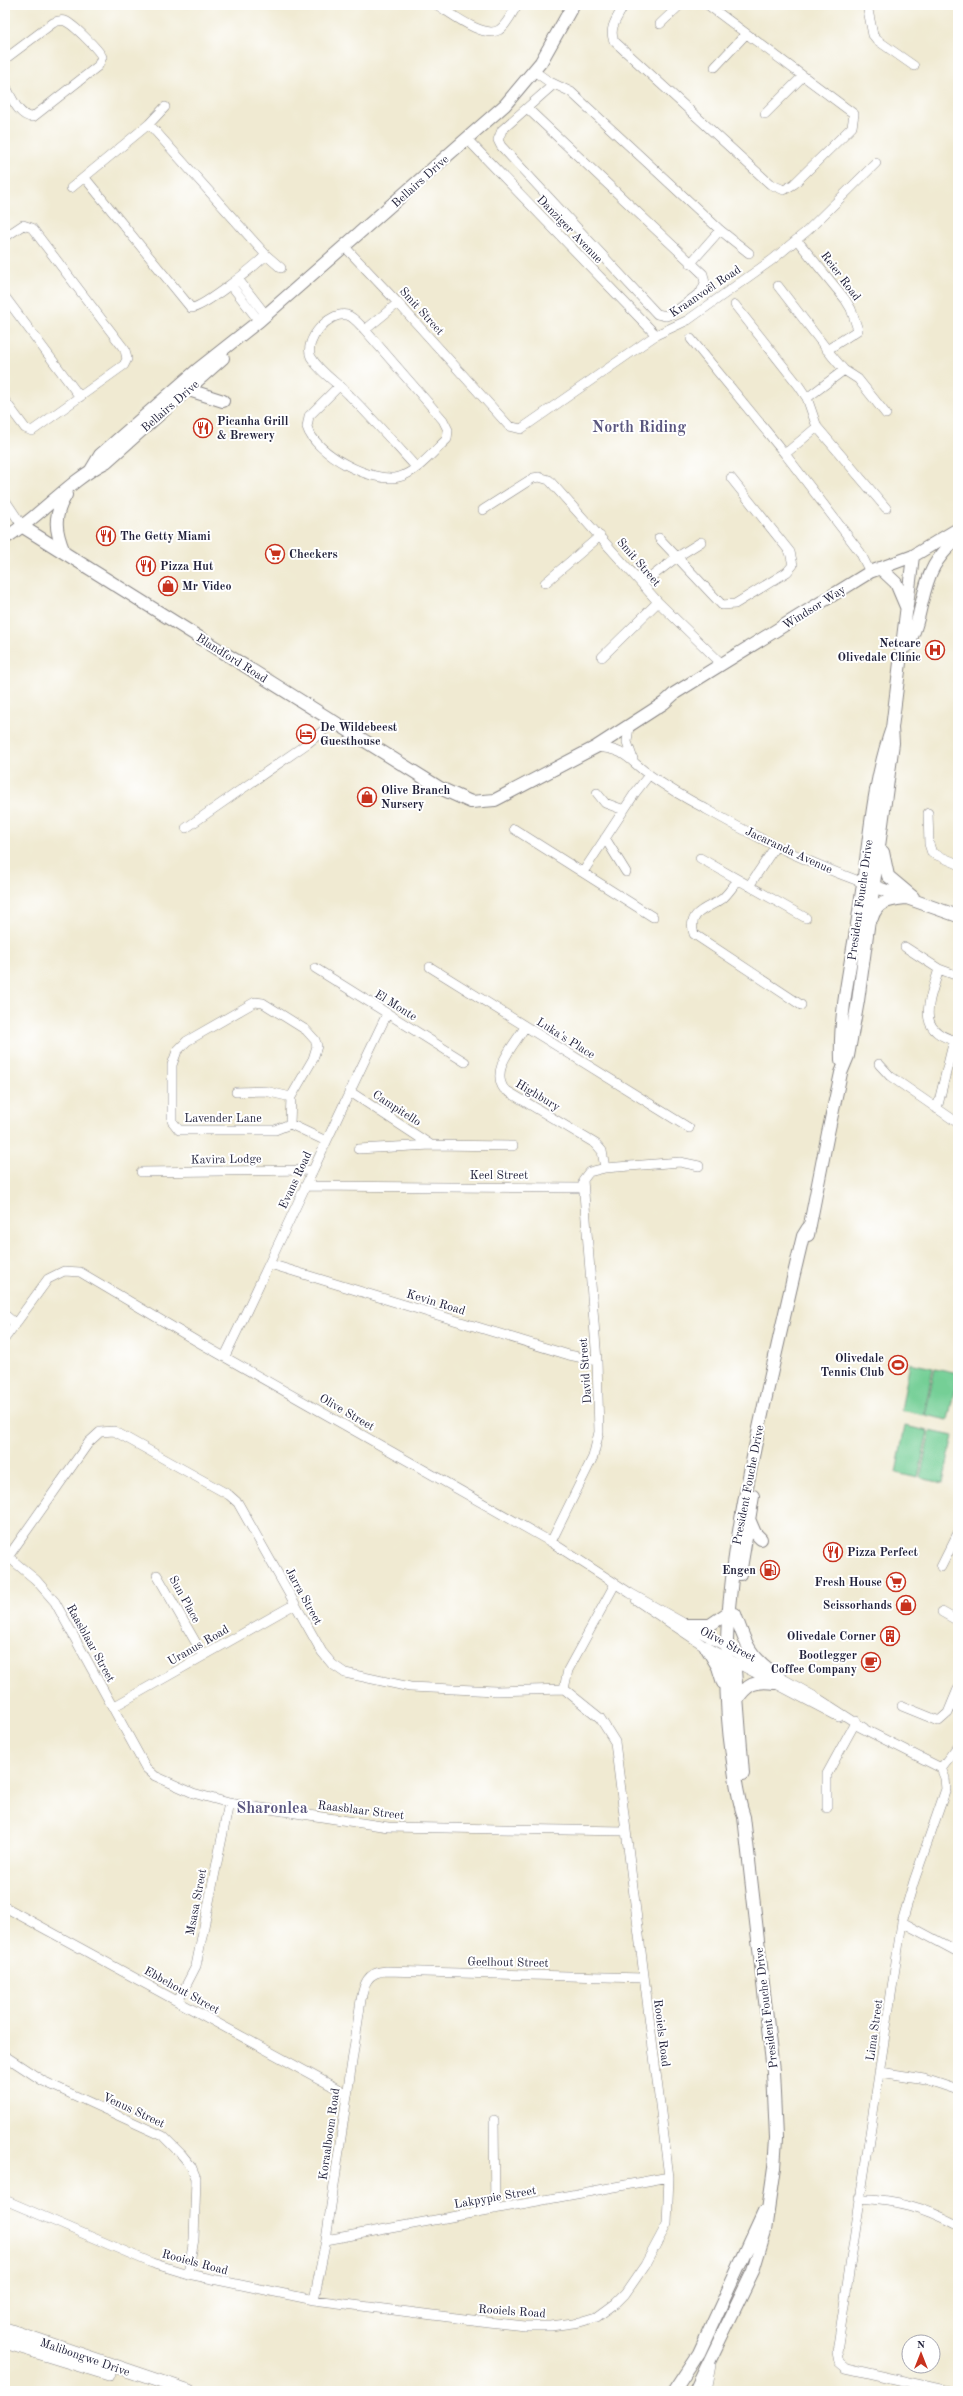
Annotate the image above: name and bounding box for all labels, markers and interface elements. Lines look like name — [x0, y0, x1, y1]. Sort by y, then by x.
street label: Bellairs Drive — [390, 153, 452, 210]
street label: Danziger Avenue — [534, 194, 605, 266]
street label: Reier Road — [818, 250, 862, 303]
street label: Kraanvoël Road — [668, 264, 743, 320]
street label: Smit Street — [397, 286, 446, 338]
street label: Bellairs Drive — [140, 378, 202, 435]
place label: Picanha Grill & Brewery — [217, 416, 289, 442]
restaurant icon: Picanha Grill & Brewery — [192, 417, 214, 439]
district label: North Riding — [592, 420, 686, 436]
restaurant icon: The Getty Miami — [95, 525, 117, 547]
place label: The Getty Miami — [120, 531, 211, 543]
street label: Smit Street — [614, 536, 662, 589]
supermarket icon: Checkers — [264, 543, 286, 565]
place label: Checkers — [289, 549, 338, 561]
restaurant icon: Pizza Hut — [135, 555, 157, 577]
place label: Pizza Hut — [160, 561, 214, 573]
shop icon: Mr Video — [157, 575, 179, 597]
place label: Mr Video — [182, 581, 231, 593]
street label: Windsor Way — [781, 583, 849, 632]
street label: Blandford Road — [194, 632, 269, 686]
place label: Netcare Olivedale Clinic — [838, 638, 921, 664]
hospital icon: Netcare Olivedale Clinic — [924, 639, 946, 661]
place label: De Wildebeest Guesthouse — [320, 722, 398, 748]
hotel icon: De Wildebeest Guesthouse — [295, 723, 317, 745]
place label: Olive Branch Nursery — [381, 785, 451, 811]
shop icon: Olive Branch Nursery — [356, 786, 378, 808]
street label: Jacaranda Avenue — [743, 825, 834, 877]
street label: President Fouche Drive — [847, 838, 875, 961]
street label: El Monte — [372, 988, 419, 1024]
street label: Luka's Place — [534, 1016, 597, 1062]
street label: Highbury — [513, 1078, 562, 1114]
street label: Campitello — [370, 1089, 423, 1129]
street label: Lavender Lane — [184, 1113, 262, 1125]
street label: Evans Road — [277, 1150, 314, 1211]
street label: Kavira Lodge — [191, 1153, 262, 1167]
street label: Keel Street — [470, 1170, 528, 1182]
street label: Kevin Road — [405, 1288, 467, 1318]
street label: David Street — [578, 1338, 594, 1404]
place label: Olivedale Tennis Club — [821, 1353, 884, 1379]
sports icon: Olivedale Tennis Club — [887, 1354, 909, 1376]
street label: Olive Street — [317, 1392, 376, 1433]
street label: President Fouche Drive — [731, 1424, 767, 1546]
restaurant icon: Pizza Perfect — [822, 1541, 844, 1563]
place label: Pizza Perfect — [847, 1547, 919, 1559]
fuel station icon: Engen — [759, 1559, 781, 1581]
place label: Engen — [722, 1565, 756, 1577]
street label: Jarra Street — [283, 1566, 324, 1627]
supermarket icon: Fresh House — [885, 1571, 907, 1593]
street label: Sun Place — [166, 1574, 202, 1625]
place label: Fresh House — [814, 1577, 882, 1589]
shop icon: Scissorhands — [895, 1594, 917, 1616]
place label: Scissorhands — [823, 1600, 892, 1612]
street label: Raasblaar Street — [64, 1603, 116, 1684]
street label: Uranus Road — [166, 1624, 231, 1668]
street label: Olive Street — [698, 1625, 757, 1665]
building icon: Olivedale Corner — [879, 1625, 901, 1647]
place label: Olivedale Corner — [787, 1631, 876, 1643]
place label: Bootlegger Coffee Company — [771, 1650, 857, 1676]
cafe icon: Bootlegger Coffee Company — [860, 1651, 882, 1673]
street label: Raasblaar Street — [317, 1800, 405, 1822]
district label: Sharonlea — [236, 1801, 308, 1817]
street label: Msasa Street — [185, 1868, 209, 1936]
street label: President Fouche Drive — [754, 1946, 780, 2069]
street label: Geelhout Street — [467, 1956, 549, 1970]
street label: Ebbehout Street — [142, 1965, 221, 2017]
street label: Rooiels Road — [651, 1999, 671, 2068]
street label: Lima Street — [865, 1999, 885, 2062]
street label: Koraalboom Road — [318, 2087, 342, 2181]
street label: Venus Street — [101, 2091, 166, 2130]
street label: Lakpypie Street — [453, 2185, 537, 2211]
street label: Rooiels Road — [160, 2248, 229, 2278]
street label: Rooiels Road — [478, 2304, 546, 2320]
north arrow — [901, 2334, 941, 2374]
street label: Malibongwe Drive — [38, 2337, 131, 2379]
text: N — [917, 2340, 926, 2351]

